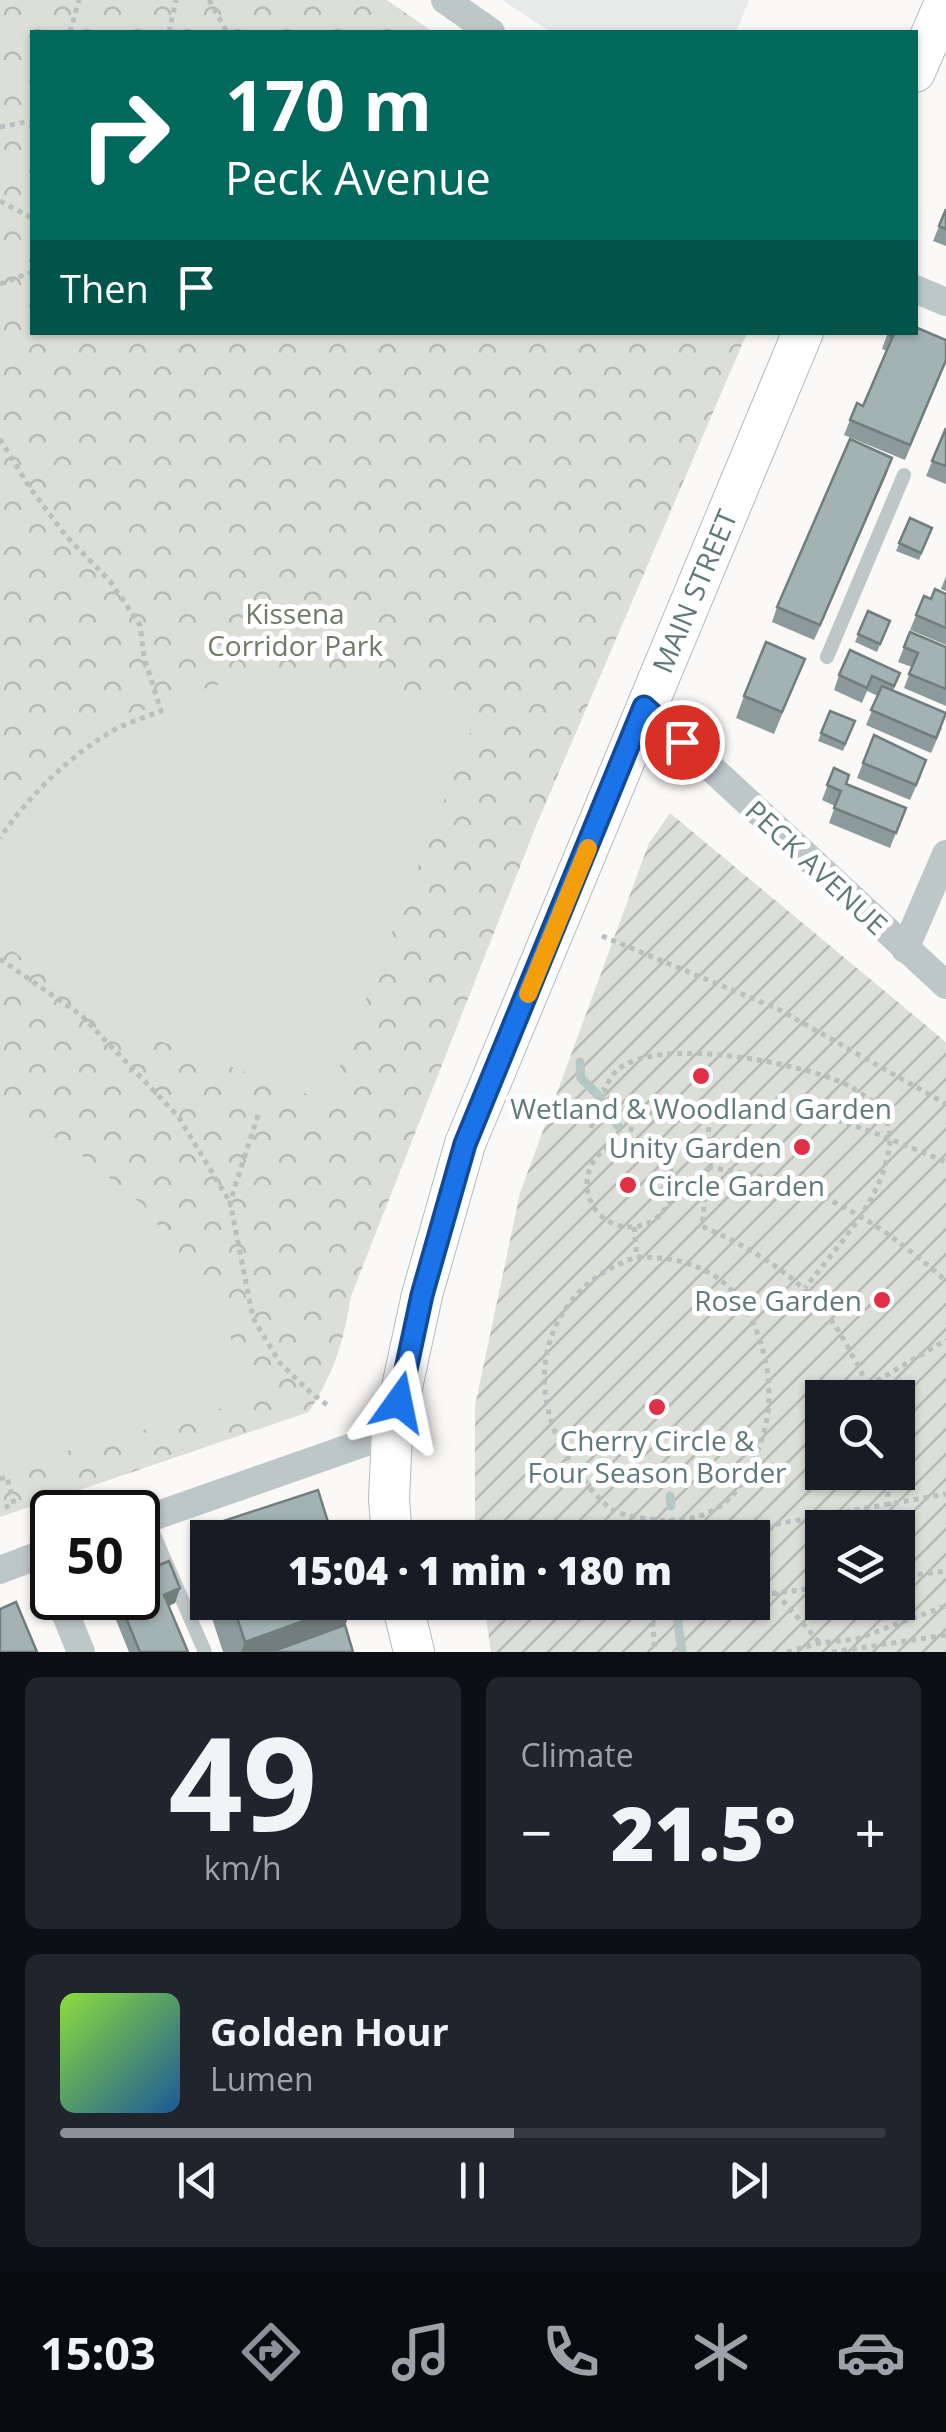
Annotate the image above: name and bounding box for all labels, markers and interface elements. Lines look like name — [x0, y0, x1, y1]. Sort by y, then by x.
text: 170 m — [225, 56, 432, 152]
icon: right — [60, 70, 190, 200]
text: Peck Avenue — [225, 147, 491, 208]
icon: arrive — [169, 260, 224, 315]
text: Then — [60, 262, 149, 314]
street label: MAIN STREET — [643, 503, 746, 678]
park label: Kissena Corridor Park — [207, 594, 383, 664]
pin — [640, 700, 725, 785]
icon: arrive — [655, 715, 710, 770]
street label: PECK AVENUE — [738, 791, 896, 943]
marker: Wetland & Woodland Garden — [690, 1065, 712, 1087]
place label: Wetland & Woodland Garden — [510, 1089, 892, 1127]
place label: Unity Garden — [609, 1128, 782, 1166]
marker: Unity Garden — [791, 1136, 813, 1158]
place label: Circle Garden — [648, 1166, 825, 1204]
marker: Circle Garden — [617, 1174, 639, 1196]
place label: Rose Garden — [694, 1281, 862, 1319]
marker: Rose Garden — [871, 1289, 893, 1311]
position arrow — [347, 1350, 451, 1454]
map controls — [805, 1380, 915, 1620]
button: search — [805, 1380, 915, 1490]
marker: Cherry Circle & Four Season Border — [646, 1396, 668, 1418]
place label: Cherry Circle & Four Season Border — [527, 1421, 787, 1491]
speed limit sign: 50 — [30, 1490, 160, 1620]
button: layers — [805, 1510, 915, 1620]
text: 15:04 · 1 min · 180 m — [288, 1544, 672, 1596]
text: 49 — [168, 1692, 317, 1869]
text: Climate — [521, 1733, 634, 1776]
text: 21.5° — [611, 1781, 796, 1883]
text: − — [521, 1794, 552, 1869]
text: + — [855, 1794, 886, 1869]
text: km/h — [204, 1846, 282, 1889]
text: Golden Hour — [210, 2005, 449, 2057]
text: Lumen — [210, 2057, 314, 2100]
icon: previous — [170, 2153, 225, 2208]
icon: pause — [445, 2153, 500, 2208]
icon: next — [721, 2153, 776, 2208]
icon: directions — [236, 2317, 306, 2387]
icon: music — [386, 2317, 456, 2387]
icon: phone — [536, 2317, 606, 2387]
icon: climate — [686, 2317, 756, 2387]
icon: car — [836, 2317, 906, 2387]
text: 15:03 — [40, 2322, 156, 2383]

